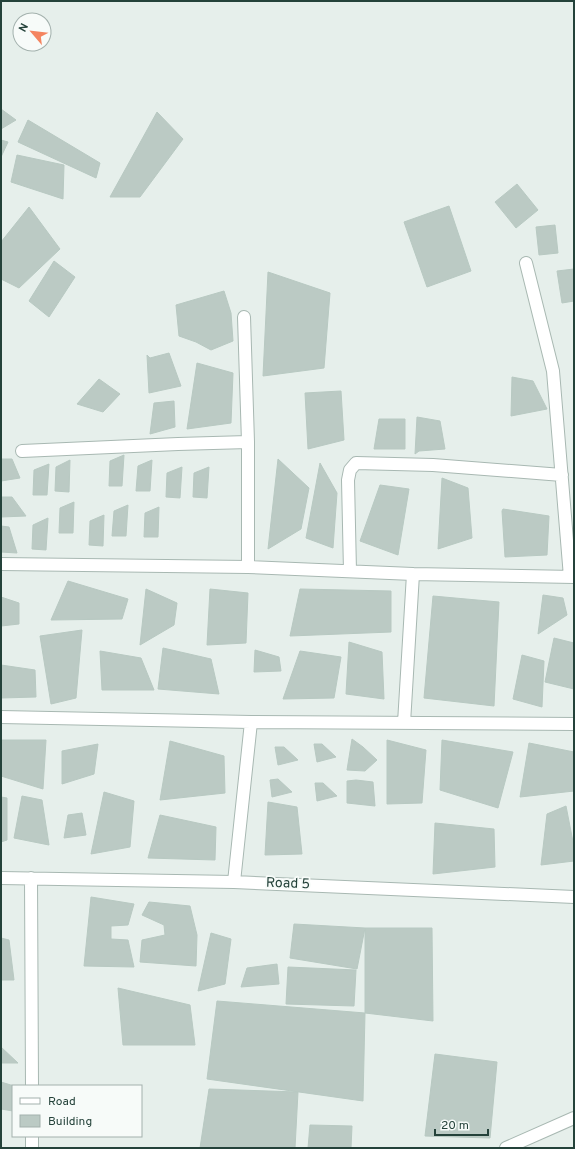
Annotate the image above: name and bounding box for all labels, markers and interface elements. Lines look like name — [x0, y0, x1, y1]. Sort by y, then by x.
north arrow — [12, 12, 52, 52]
text: N — [16, 21, 32, 35]
street label: Road 5 — [266, 875, 310, 893]
legend — [12, 1085, 142, 1137]
text: Road — [48, 1094, 76, 1110]
scale bar — [435, 1111, 488, 1137]
text: Building — [48, 1114, 92, 1130]
text: 20 m — [441, 1118, 469, 1134]

